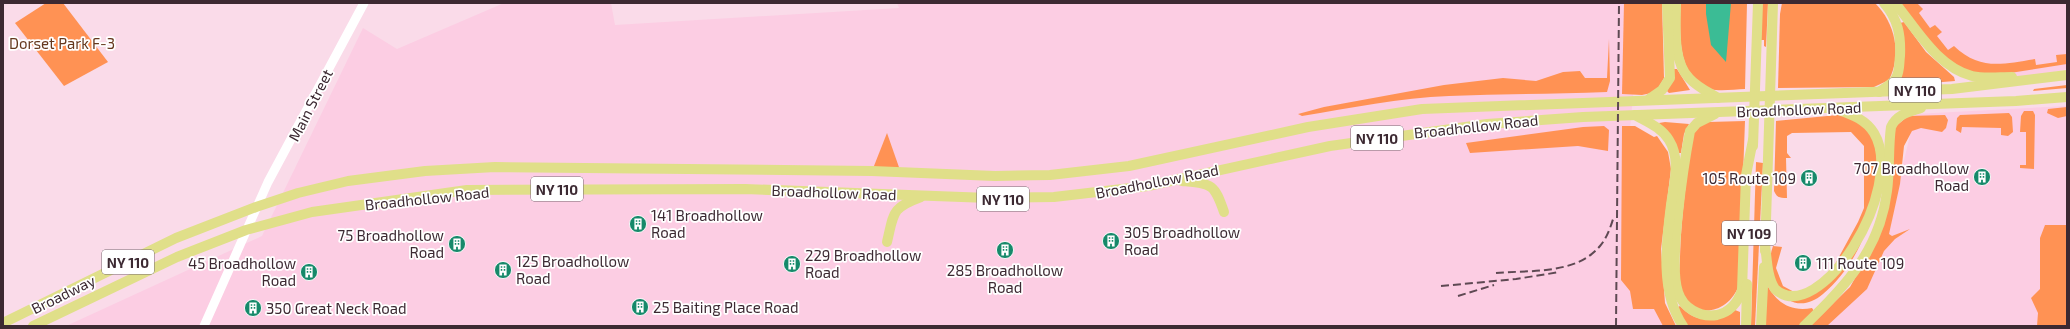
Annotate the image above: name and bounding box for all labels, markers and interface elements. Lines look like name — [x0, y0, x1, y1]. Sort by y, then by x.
park label: Dorset Park F-3 — [9, 34, 115, 52]
street label: Main Street — [284, 66, 336, 144]
road number: NY 110 — [1889, 78, 1941, 102]
street label: Broadhollow Road — [1736, 98, 1862, 120]
street label: Broadhollow Road — [1413, 111, 1539, 141]
road number: NY 110 — [1351, 126, 1403, 150]
place label: 707 Broadhollow Road — [1854, 159, 1969, 194]
street label: Broadhollow Road — [1094, 160, 1220, 202]
building icon: 707 Broadhollow Road — [1972, 167, 1992, 187]
building icon: 105 Route 109 — [1799, 168, 1819, 188]
place label: 105 Route 109 — [1703, 169, 1796, 187]
road number: NY 110 — [531, 177, 583, 201]
street label: Broadhollow Road — [771, 181, 897, 203]
street label: Broadhollow Road — [364, 183, 490, 213]
road number: NY 110 — [977, 187, 1029, 211]
place label: 141 Broadhollow Road — [651, 206, 763, 241]
building icon: 141 Broadhollow Road — [628, 214, 648, 234]
road number: NY 109 — [1722, 221, 1776, 245]
place label: 305 Broadhollow Road — [1124, 223, 1240, 258]
place label: 75 Broadhollow Road — [337, 226, 444, 261]
building icon: 305 Broadhollow Road — [1101, 231, 1121, 251]
building icon: 75 Broadhollow Road — [447, 234, 467, 254]
building icon: 285 Broadhollow Road — [995, 240, 1015, 260]
place label: 229 Broadhollow Road — [805, 246, 921, 281]
road number: NY 110 — [102, 250, 154, 274]
place label: 125 Broadhollow Road — [516, 252, 629, 287]
building icon: 111 Route 109 — [1793, 253, 1813, 273]
place label: 45 Broadhollow Road — [188, 254, 296, 289]
building icon: 229 Broadhollow Road — [782, 254, 802, 274]
place label: 111 Route 109 — [1816, 254, 1904, 272]
building icon: 125 Broadhollow Road — [493, 260, 513, 280]
place label: 285 Broadhollow Road — [947, 261, 1063, 296]
building icon: 45 Broadhollow Road — [299, 262, 319, 282]
street label: Broadway — [28, 271, 98, 317]
building icon: 25 Baiting Place Road — [630, 297, 650, 317]
building icon: 350 Great Neck Road — [243, 298, 263, 318]
place label: 25 Baiting Place Road — [653, 298, 799, 316]
place label: 350 Great Neck Road — [266, 299, 407, 317]

